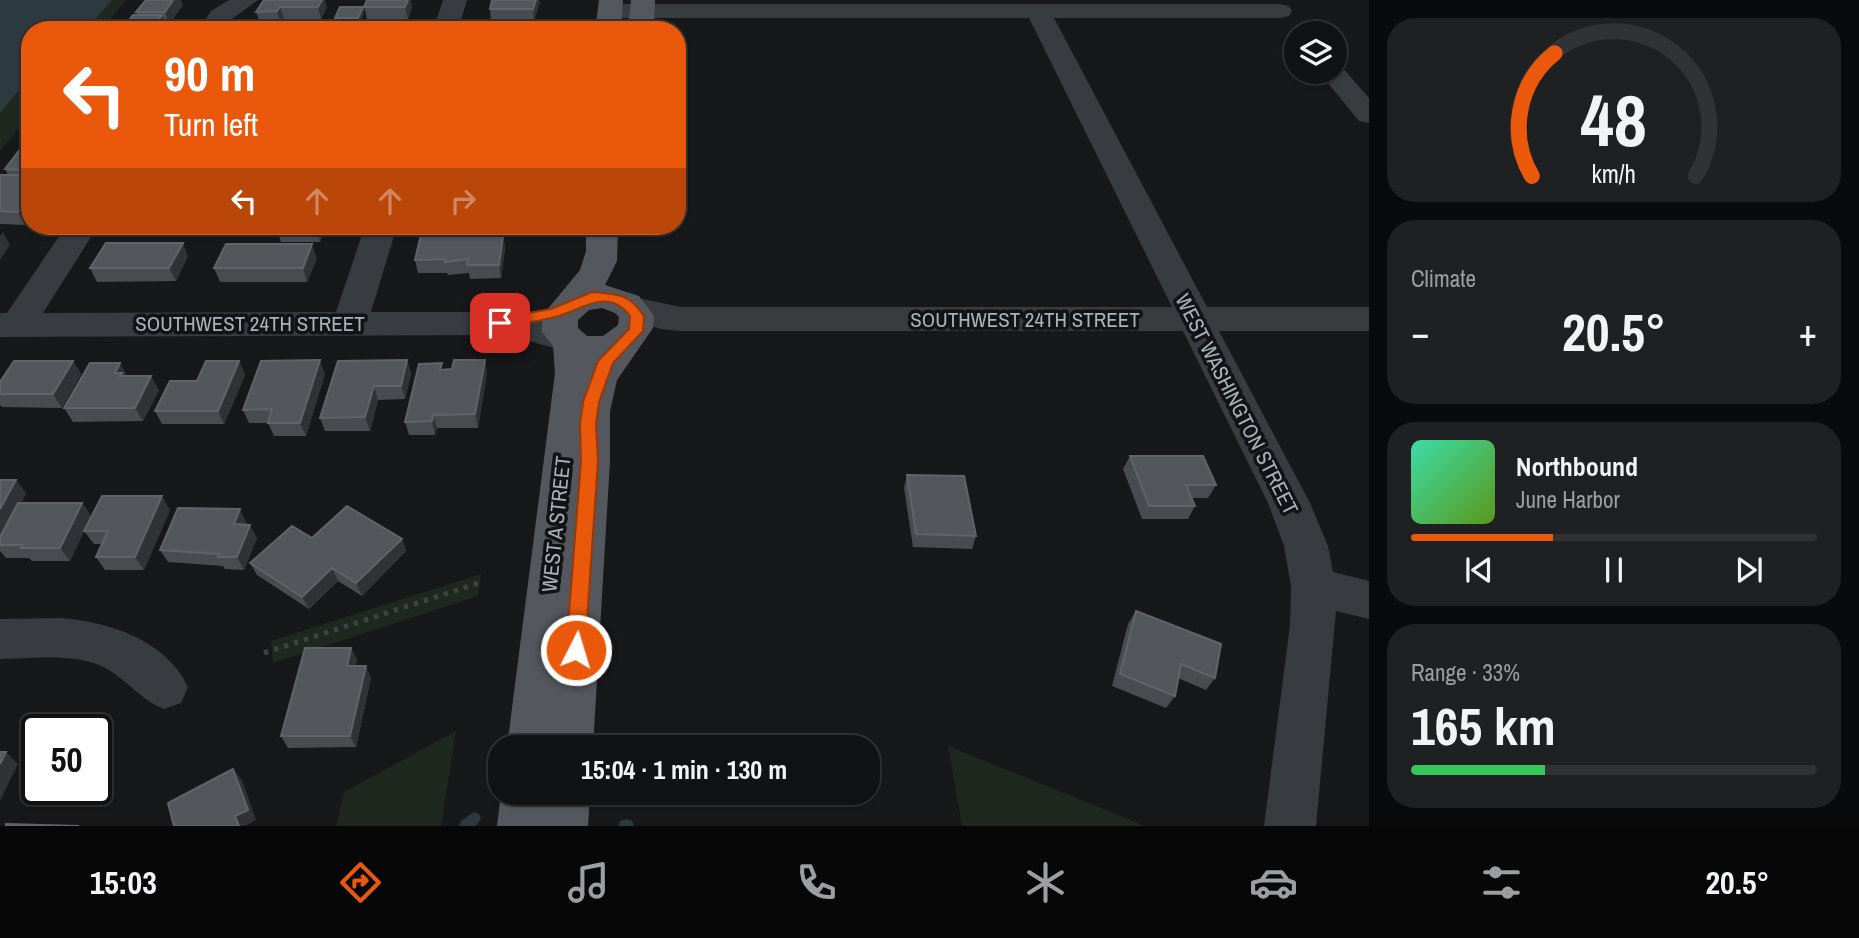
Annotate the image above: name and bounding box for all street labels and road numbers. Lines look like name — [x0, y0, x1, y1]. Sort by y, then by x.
street label: WEST WASHINGTON STREET — [1169, 288, 1306, 520]
street label: SOUTHWEST 24TH STREET — [910, 305, 1140, 334]
street label: SOUTHWEST 24TH STREET — [135, 309, 365, 338]
street label: WEST A STREET — [534, 454, 578, 593]

